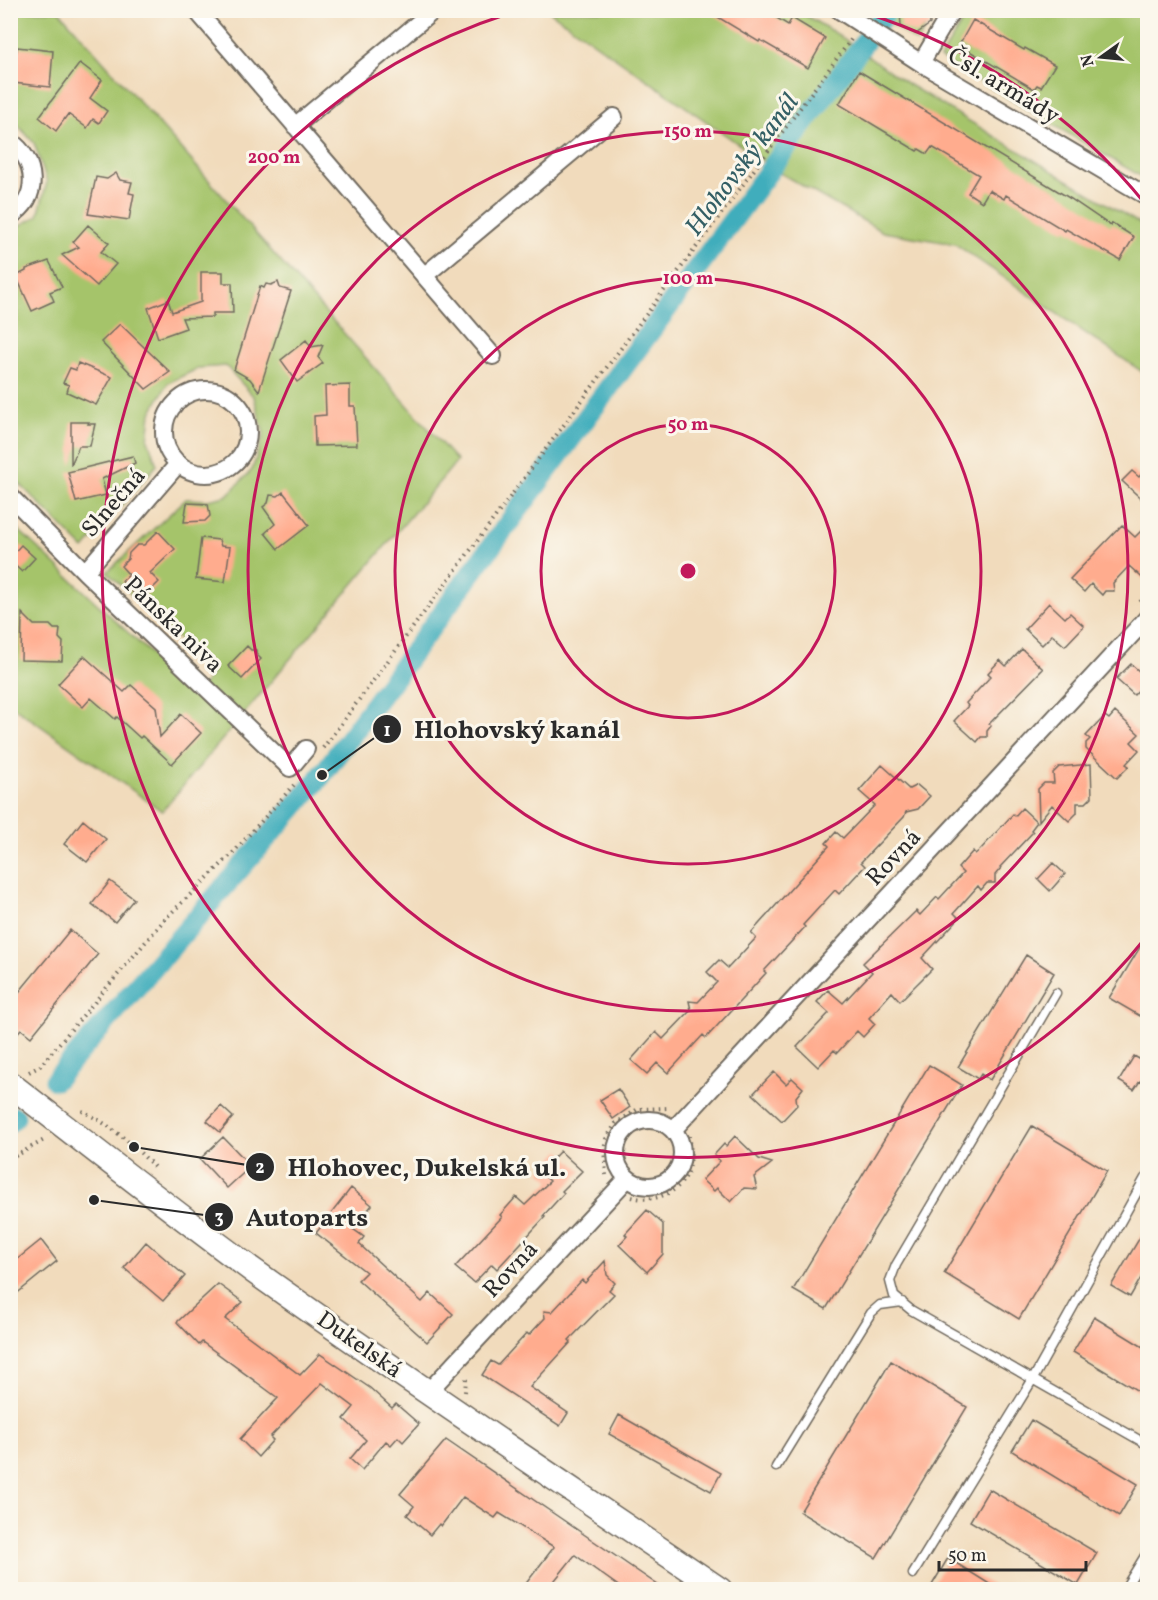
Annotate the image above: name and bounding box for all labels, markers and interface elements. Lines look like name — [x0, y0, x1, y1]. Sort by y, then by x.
north arrow — [1071, 27, 1131, 87]
street label: Čsl. armády — [941, 40, 1065, 134]
text: N — [1076, 52, 1101, 69]
water label: Hlohovský kanál — [677, 86, 808, 244]
text: 150 m — [664, 120, 712, 145]
text: 200 m — [248, 146, 300, 171]
text: 100 m — [663, 267, 713, 292]
text: 50 m — [668, 413, 708, 438]
street label: Slnečná — [74, 461, 155, 546]
centre of rings — [678, 561, 698, 581]
street label: Pánska niva — [115, 569, 230, 682]
callout: Hlohovský kanál — [372, 707, 632, 751]
text: Hlohovský kanál — [414, 713, 620, 749]
text: 1 — [383, 719, 391, 744]
street label: Rovná — [859, 822, 930, 895]
callout: Hlohovec, Dukelská ul. — [245, 1145, 578, 1189]
text: Hlohovec, Dukelská ul. — [288, 1151, 566, 1187]
text: 2 — [255, 1156, 265, 1181]
callout: Autoparts — [204, 1195, 381, 1239]
text: Autoparts — [246, 1201, 368, 1237]
text: 3 — [214, 1206, 224, 1231]
street label: Rovná — [476, 1234, 547, 1307]
street label: Dukelská — [309, 1304, 409, 1388]
scale bar — [939, 1534, 1086, 1572]
text: 50 m — [948, 1544, 987, 1569]

